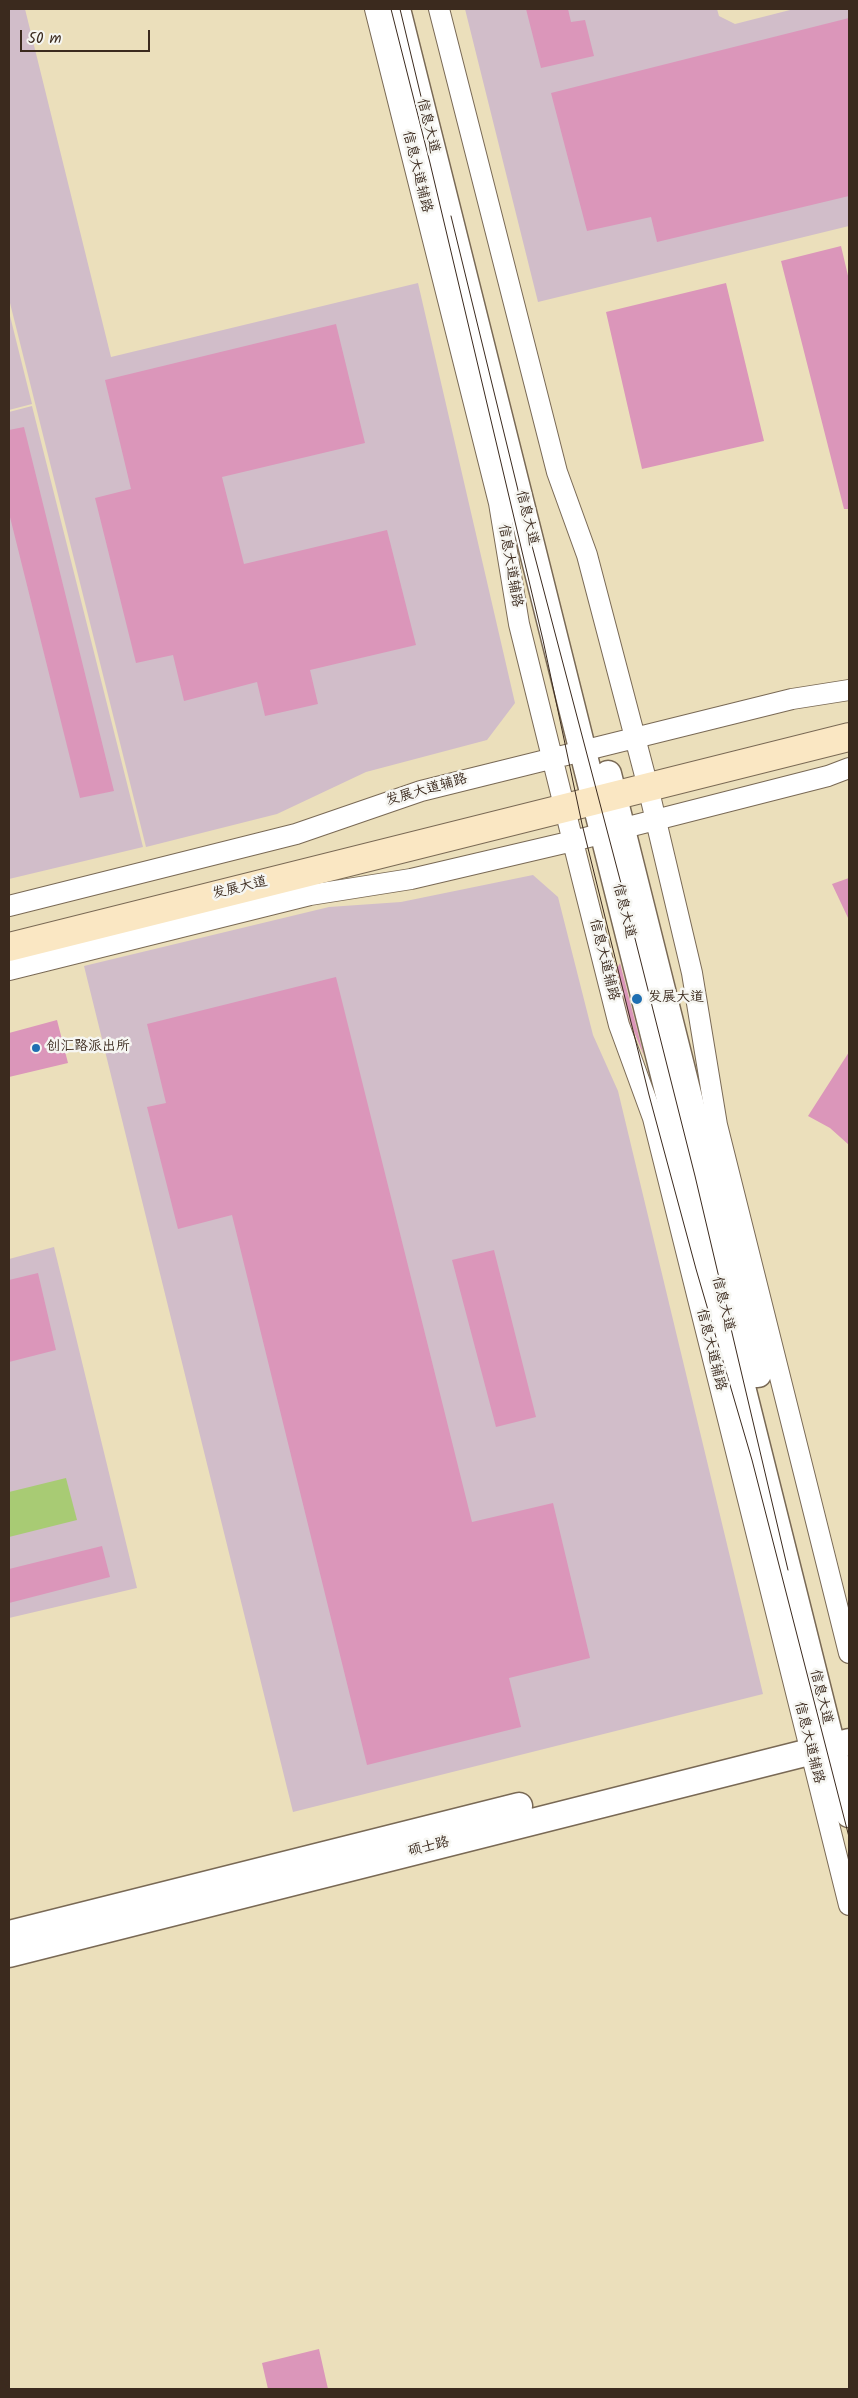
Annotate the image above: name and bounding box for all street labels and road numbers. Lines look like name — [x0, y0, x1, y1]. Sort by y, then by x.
street label: 信息大道 — [412, 97, 442, 155]
street label: 信息大道辅路 — [398, 129, 434, 215]
street label: 信息大道 — [511, 489, 541, 547]
street label: 信息大道辅路 — [493, 523, 525, 609]
street label: 发展大道辅路 — [384, 771, 470, 811]
street label: 发展大道 — [211, 874, 269, 904]
street label: 信息大道 — [608, 882, 638, 940]
street label: 信息大道辅路 — [585, 917, 621, 1003]
street label: 信息大道 — [707, 1275, 737, 1333]
street label: 信息大道辅路 — [692, 1307, 728, 1393]
street label: 信息大道 — [805, 1668, 835, 1726]
street label: 信息大道辅路 — [790, 1700, 826, 1786]
street label: 硕士路 — [407, 1835, 451, 1861]

